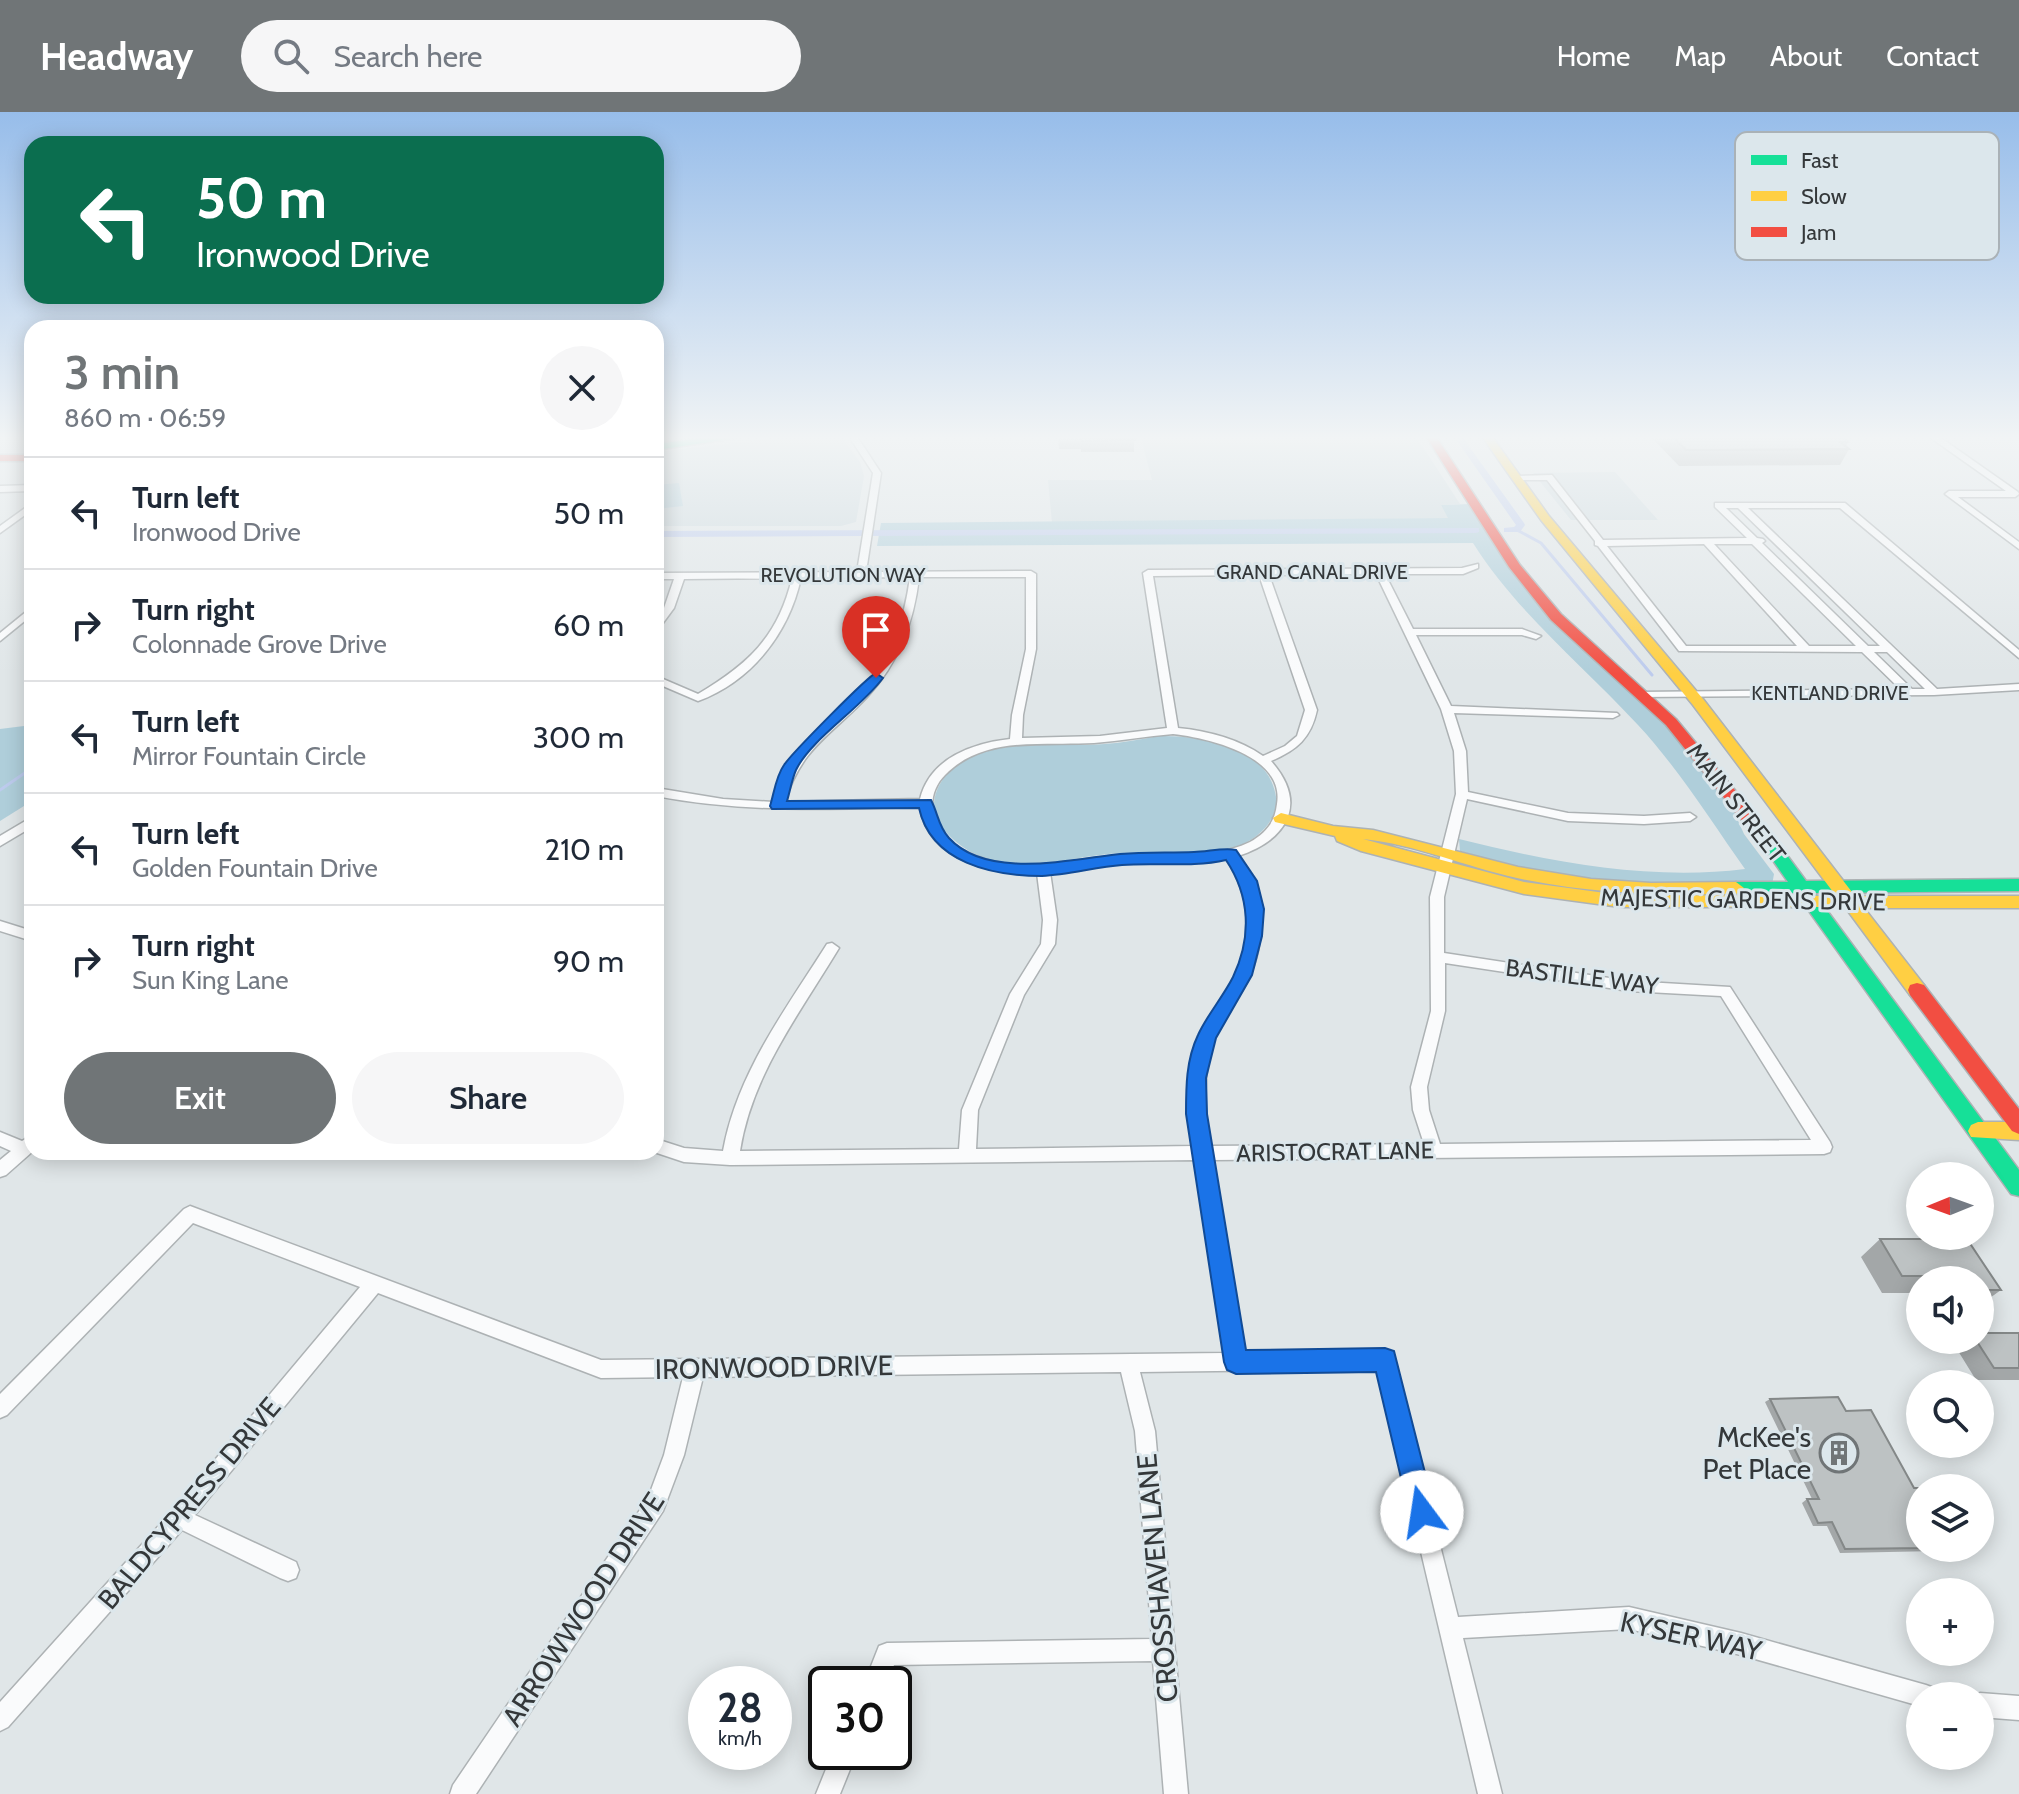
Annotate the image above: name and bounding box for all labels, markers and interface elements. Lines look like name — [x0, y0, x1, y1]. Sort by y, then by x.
search box — [241, 20, 801, 92]
text: Headway — [40, 33, 193, 80]
icon: search — [269, 34, 313, 78]
text: Search here — [333, 38, 482, 75]
text: Home — [1557, 39, 1630, 73]
text: Map — [1674, 39, 1726, 73]
text: About — [1770, 39, 1842, 73]
text: Contact — [1886, 39, 1979, 73]
legend — [1735, 132, 1999, 260]
text: Fast — [1801, 147, 1839, 174]
text: 50 m — [196, 164, 327, 232]
icon: left — [64, 168, 168, 272]
text: Slow — [1801, 183, 1847, 210]
text: Jam — [1800, 219, 1836, 246]
text: Ironwood Drive — [196, 232, 430, 276]
text: 3 min — [64, 343, 180, 401]
button: close — [540, 346, 624, 430]
text: 860 m · 06:59 — [64, 402, 226, 434]
text: Turn left — [132, 479, 240, 516]
icon: left — [64, 491, 108, 535]
text: 50 m — [554, 495, 624, 532]
text: Ironwood Drive — [132, 516, 301, 548]
street label: GRAND CANAL DRIVE — [1216, 560, 1408, 584]
street label: REVOLUTION WAY — [761, 563, 926, 587]
text: Turn right — [132, 591, 255, 628]
pin — [842, 596, 910, 678]
icon: right — [64, 603, 108, 647]
text: 60 m — [553, 607, 624, 644]
icon: arrive — [854, 608, 898, 652]
text: Colonnade Grove Drive — [132, 628, 387, 660]
street label: KENTLAND DRIVE — [1751, 681, 1909, 705]
text: Turn left — [132, 703, 240, 740]
icon: left — [64, 715, 108, 759]
text: 300 m — [533, 719, 624, 756]
street label: MAIN STREET — [1681, 737, 1792, 868]
text: Mirror Fountain Circle — [132, 740, 366, 772]
text: Turn left — [132, 815, 240, 852]
icon: left — [64, 827, 108, 871]
text: 210 m — [544, 831, 624, 868]
text: Golden Fountain Drive — [132, 852, 378, 884]
street label: MAJESTIC GARDENS DRIVE — [1600, 883, 1886, 916]
text: Turn right — [132, 927, 255, 964]
icon: right — [64, 939, 108, 983]
text: 90 m — [553, 943, 624, 980]
street label: BASTILLE WAY — [1504, 953, 1660, 1000]
text: Sun King Lane — [132, 964, 289, 996]
button: Exit — [64, 1052, 336, 1144]
button: Share — [352, 1052, 624, 1144]
street label: ARISTOCRAT LANE — [1236, 1135, 1434, 1168]
north arrow — [1906, 1162, 1994, 1250]
map controls — [1906, 1162, 1994, 1770]
button: sound — [1906, 1266, 1994, 1354]
street label: IRONWOOD DRIVE — [655, 1348, 893, 1386]
button: search — [1906, 1370, 1994, 1458]
street label: BALDCYPRESS DRIVE — [91, 1390, 287, 1616]
place label: McKee's Pet Place — [1703, 1420, 1811, 1486]
building icon: McKee's Pet Place — [1818, 1432, 1860, 1474]
street label: CROSSHAVEN LANE — [1129, 1452, 1185, 1704]
position arrow — [1380, 1470, 1464, 1554]
button: layers — [1906, 1474, 1994, 1562]
street label: ARROWWOOD DRIVE — [495, 1486, 671, 1732]
button: + — [1906, 1578, 1994, 1666]
street label: KYSER WAY — [1617, 1604, 1766, 1668]
speed limit sign: 30 — [808, 1666, 912, 1770]
button: − — [1906, 1682, 1994, 1770]
text: 28 — [717, 1683, 763, 1732]
text: km/h — [718, 1726, 762, 1750]

